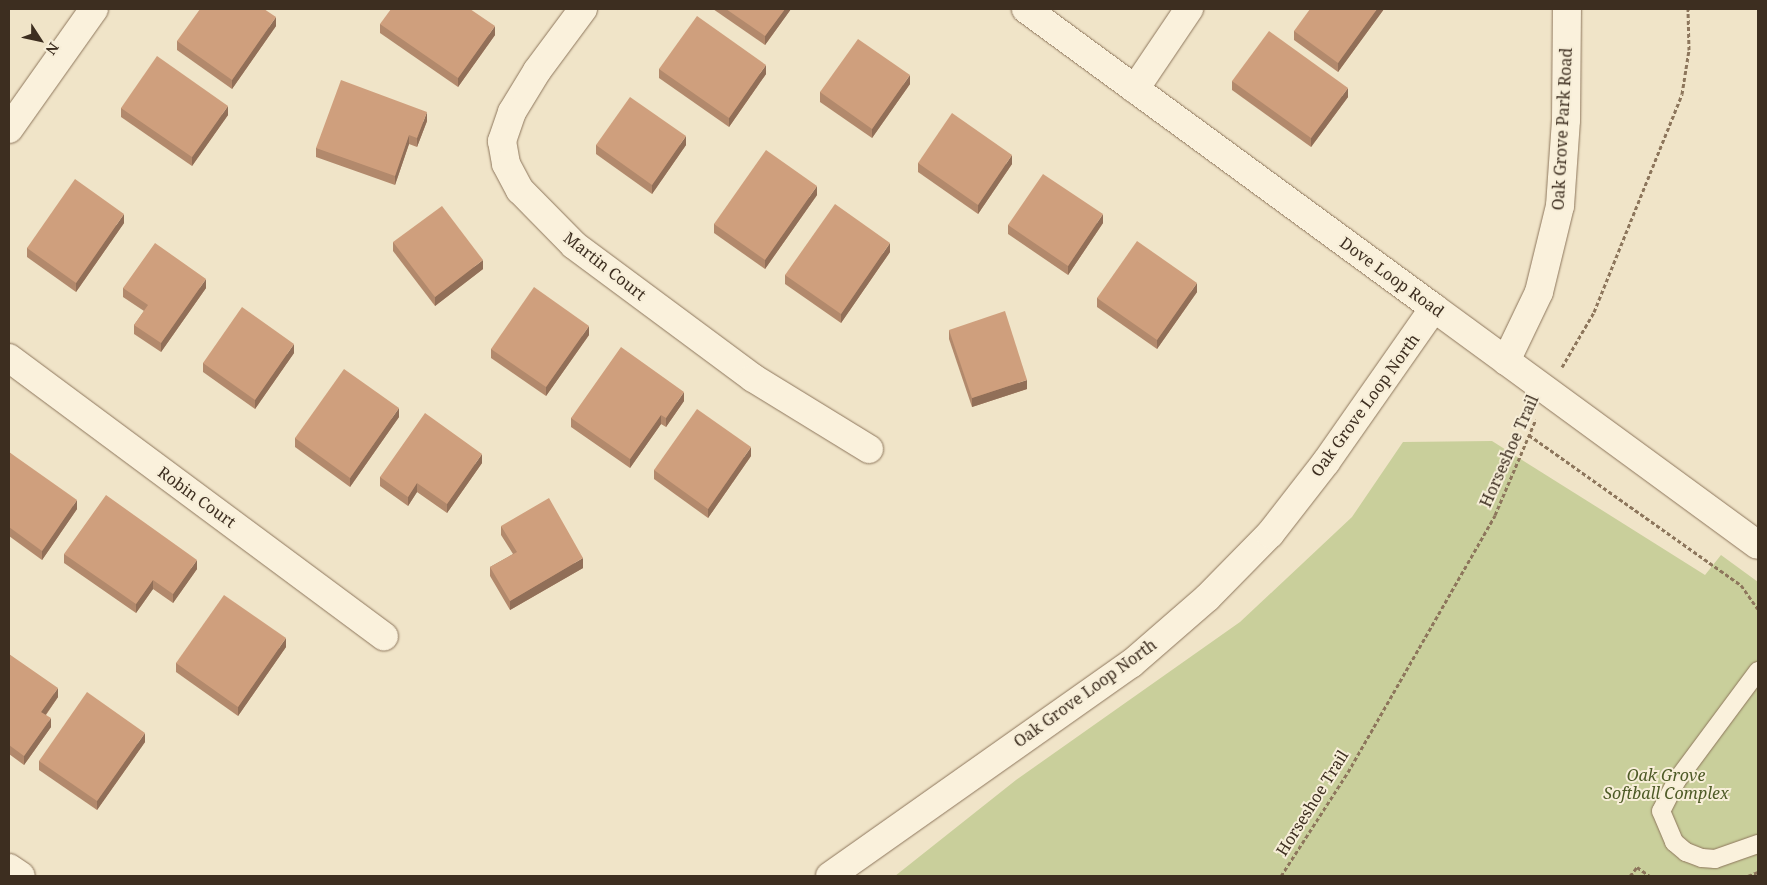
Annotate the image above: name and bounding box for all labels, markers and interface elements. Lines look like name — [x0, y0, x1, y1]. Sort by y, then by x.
north arrow — [15, 15, 65, 65]
text: N — [42, 39, 64, 59]
street label: Oak Grove Park Road — [1548, 47, 1576, 211]
street label: Martin Court — [560, 228, 650, 304]
street label: Dove Loop Road — [1336, 233, 1448, 321]
street label: Oak Grove Loop North — [1307, 330, 1423, 480]
street label: Horseshoe Trail — [1476, 392, 1542, 510]
street label: Robin Court — [154, 462, 240, 532]
street label: Oak Grove Loop North — [1010, 635, 1160, 751]
street label: Horseshoe Trail — [1272, 747, 1352, 859]
park label: Oak Grove Softball Complex — [1603, 765, 1729, 803]

